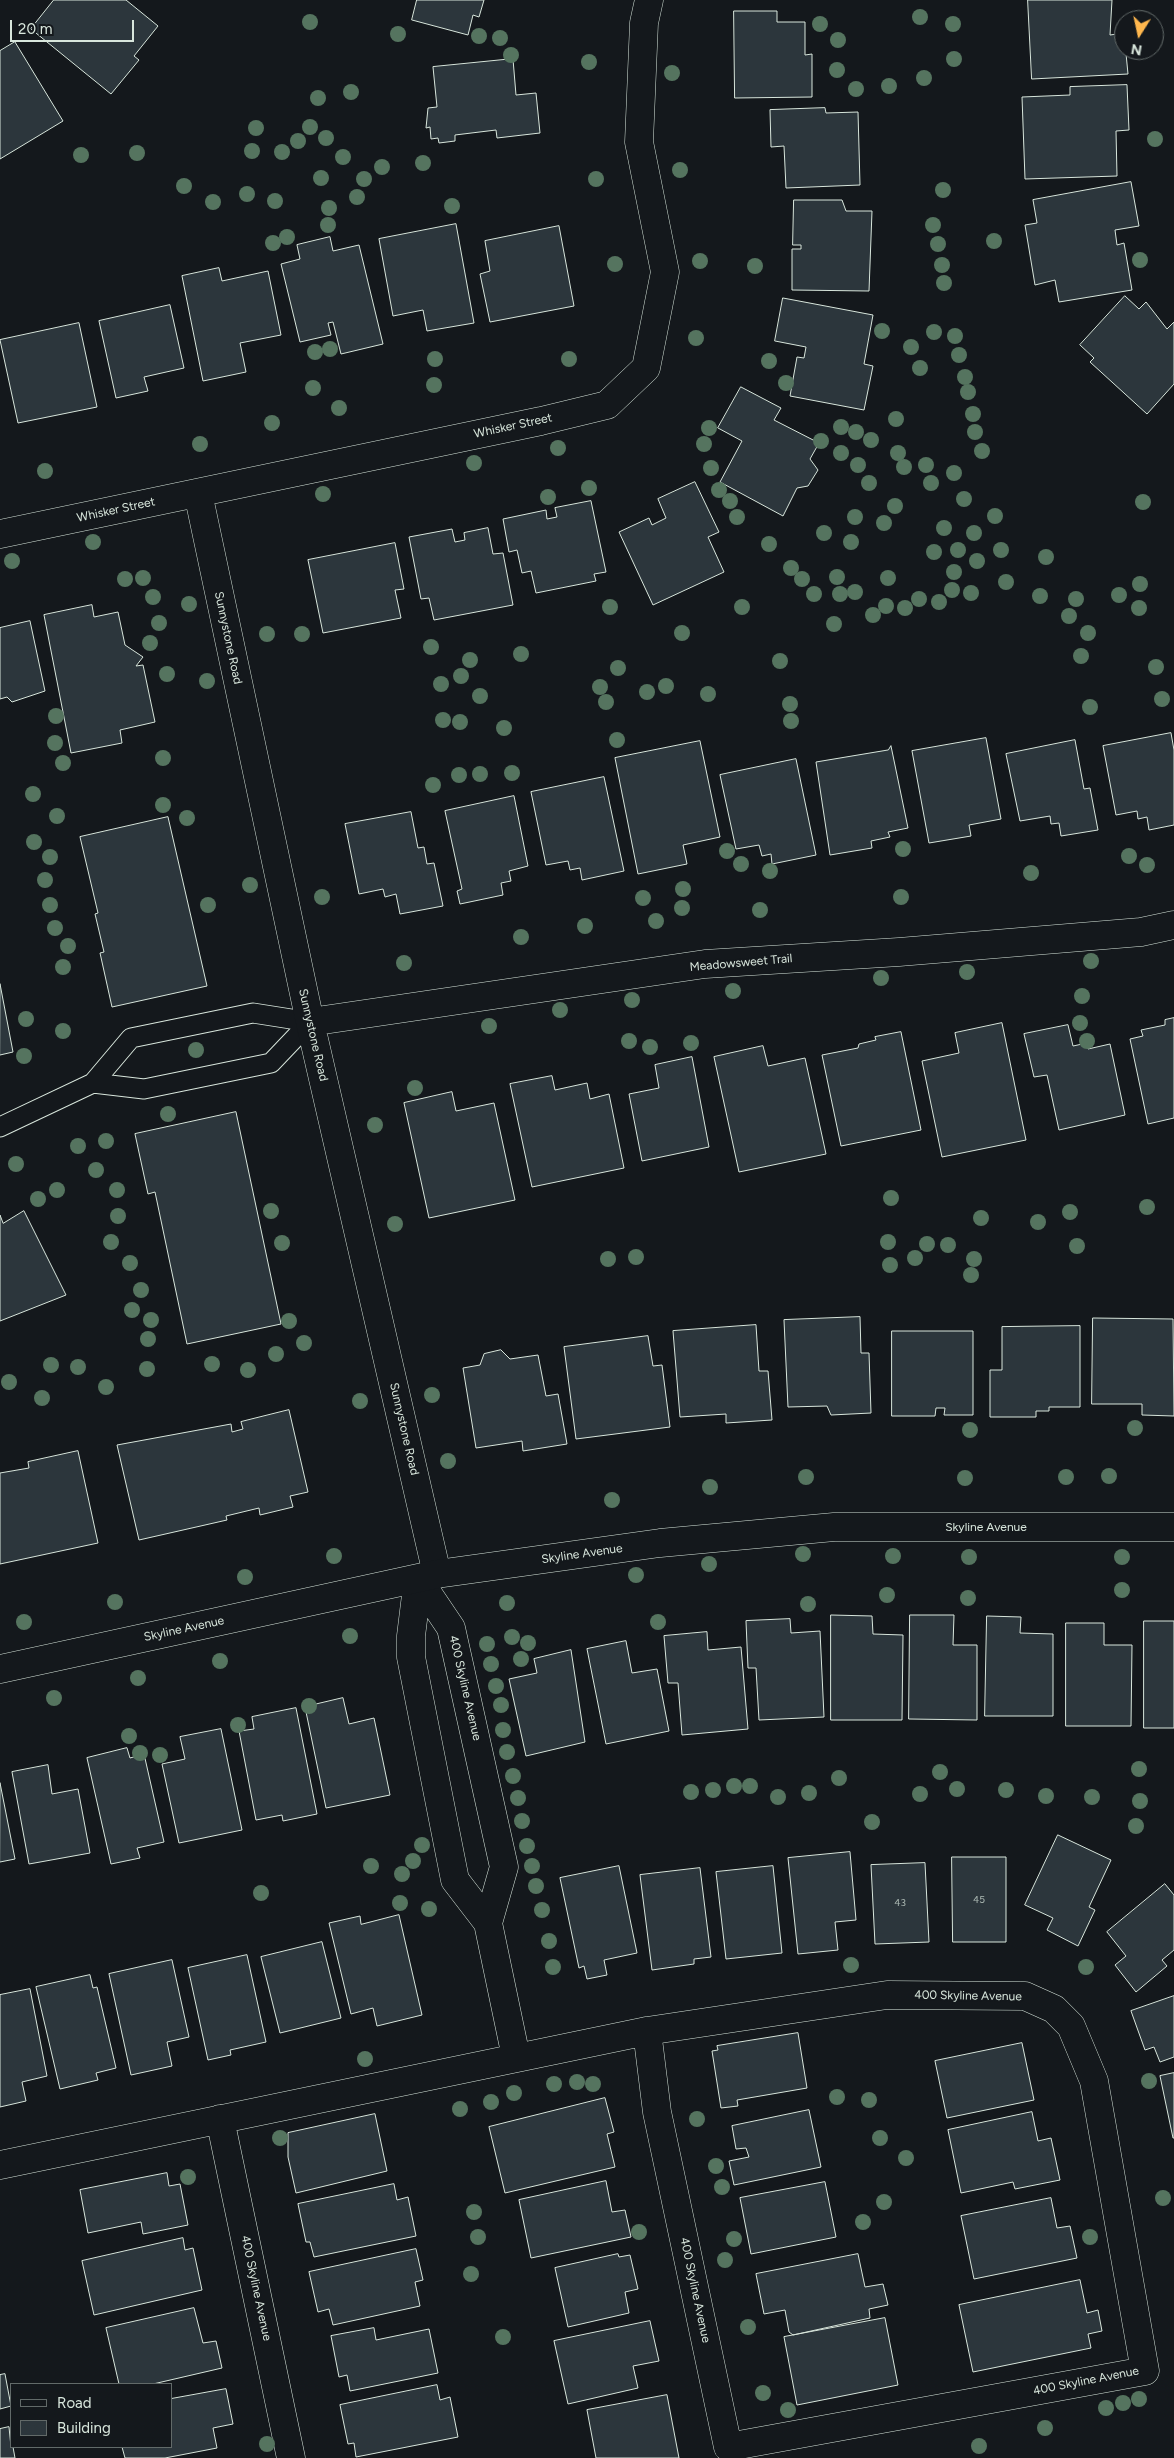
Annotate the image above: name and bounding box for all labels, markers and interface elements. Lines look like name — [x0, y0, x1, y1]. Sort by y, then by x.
scale bar — [12, 10, 136, 42]
north arrow — [1114, 10, 1164, 60]
text: 20 m — [18, 20, 52, 38]
text: N — [1130, 40, 1143, 59]
street label: Whisker Street — [473, 411, 553, 441]
street label: Whisker Street — [76, 495, 156, 525]
street label: Sunnystone Road — [211, 590, 245, 686]
street label: Meadowsweet Trail — [689, 951, 793, 975]
street label: Sunnystone Road — [295, 987, 331, 1083]
street label: Sunnystone Road — [386, 1381, 422, 1477]
street label: Skyline Avenue — [945, 1520, 1027, 1534]
street label: Skyline Avenue — [541, 1541, 623, 1567]
street label: Skyline Avenue — [143, 1613, 225, 1645]
street label: 400 Skyline Avenue — [446, 1634, 484, 1742]
house number: 45 — [973, 1894, 985, 1906]
house number: 43 — [894, 1897, 906, 1909]
street label: 400 Skyline Avenue — [914, 1988, 1022, 2004]
street label: 400 Skyline Avenue — [238, 2234, 274, 2342]
street label: 400 Skyline Avenue — [677, 2236, 713, 2344]
street label: 400 Skyline Avenue — [1032, 2364, 1140, 2398]
legend — [10, 2383, 172, 2448]
text: Road — [57, 2394, 92, 2412]
text: Building — [57, 2419, 111, 2437]

